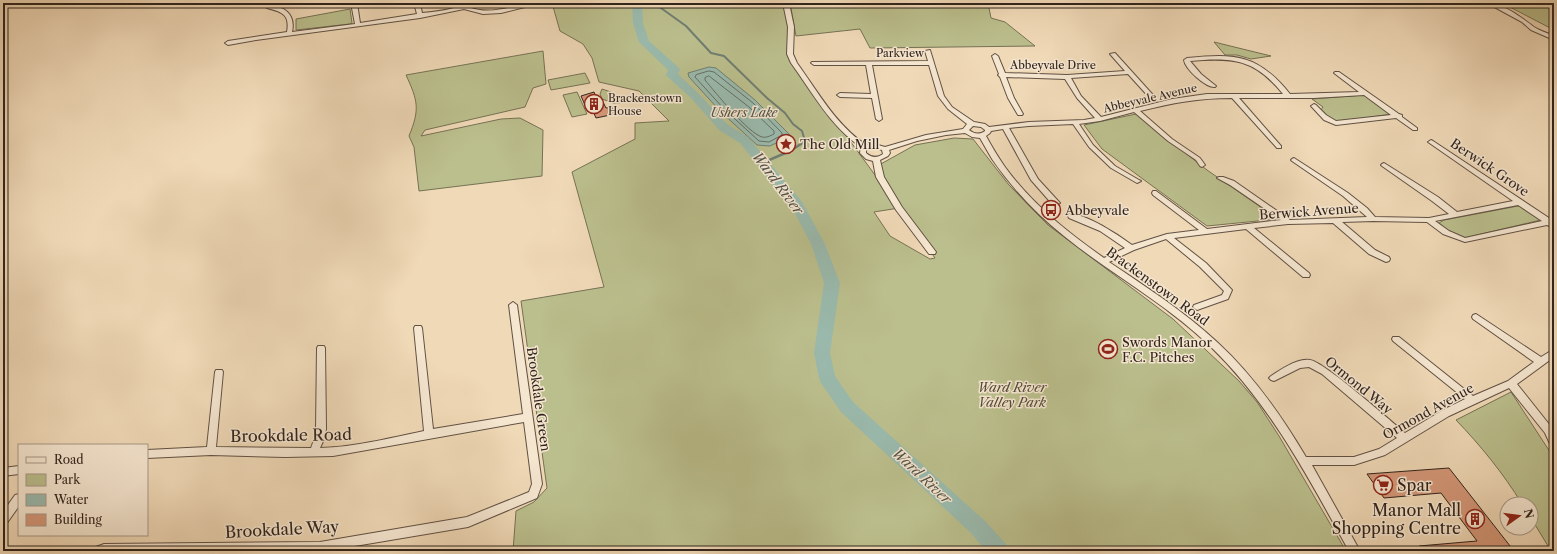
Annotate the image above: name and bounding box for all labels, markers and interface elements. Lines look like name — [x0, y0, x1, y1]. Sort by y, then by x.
street label: Parkview — [876, 46, 925, 60]
street label: Abbeyvale Drive — [1009, 58, 1096, 72]
street label: Abbeyvale Avenue — [1101, 80, 1198, 116]
place label: Brackenstown House — [608, 91, 682, 118]
building icon: Brackenstown House — [583, 93, 605, 115]
water label: Ushers Lake — [711, 105, 779, 120]
place icon: The Old Mill — [775, 133, 797, 155]
street label: Berwick Grove — [1448, 135, 1532, 199]
place label: The Old Mill — [800, 136, 880, 152]
water label: Ward River — [748, 148, 808, 219]
bus stop icon: Abbeyvale — [1040, 199, 1062, 221]
street label: Berwick Avenue — [1259, 200, 1359, 222]
place label: Abbeyvale — [1064, 202, 1129, 218]
street label: Brackenstown Road — [1104, 243, 1212, 329]
place label: Swords Manor F.C. Pitches — [1122, 334, 1212, 365]
sports icon: Swords Manor F.C. Pitches — [1097, 338, 1119, 360]
street label: Brookdale Green — [524, 346, 554, 452]
street label: Ormond Way — [1322, 353, 1397, 418]
park label: Ward River Valley Park — [977, 379, 1047, 410]
street label: Ormond Avenue — [1380, 379, 1476, 443]
street label: Brookdale Road — [230, 424, 352, 446]
legend — [18, 444, 148, 536]
water label: Ward River — [889, 444, 956, 509]
text: Road — [54, 452, 84, 467]
text: Park — [54, 472, 81, 487]
supermarket icon: Spar — [1372, 474, 1394, 496]
place label: Spar — [1397, 475, 1432, 495]
text: Water — [53, 492, 88, 507]
north arrow — [1499, 496, 1539, 536]
place label: Manor Mall Shopping Centre — [1332, 500, 1461, 538]
text: N — [1521, 507, 1537, 520]
building icon: Manor Mall Shopping Centre — [1464, 508, 1486, 530]
text: Building — [54, 512, 102, 527]
street label: Brookdale Way — [224, 516, 341, 542]

